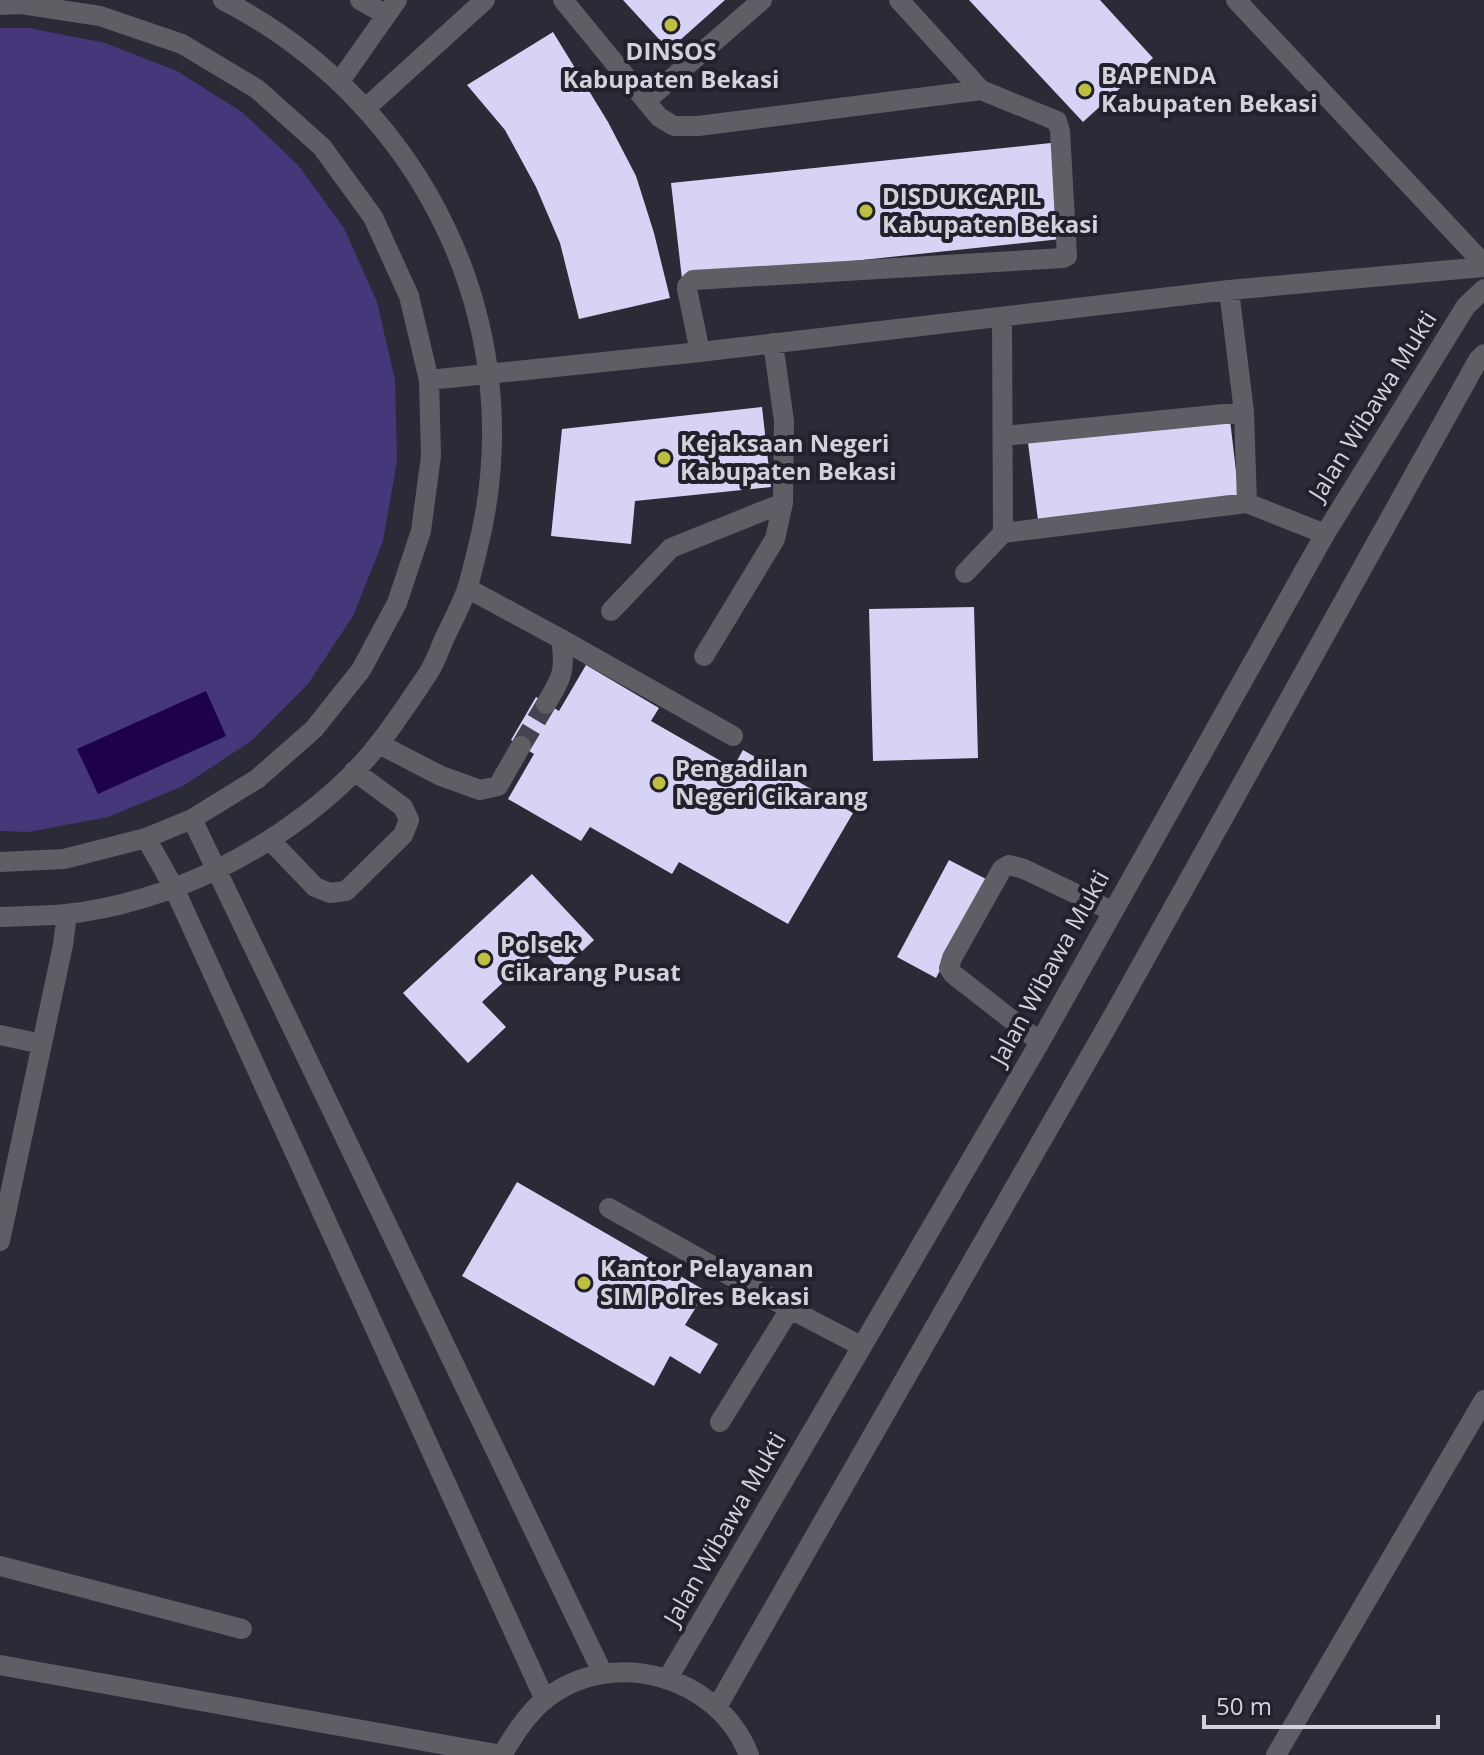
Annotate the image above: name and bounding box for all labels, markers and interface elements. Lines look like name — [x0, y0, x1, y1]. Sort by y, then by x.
marker: DINSOS Kabupaten Bekasi — [662, 16, 680, 34]
place label: DINSOS Kabupaten Bekasi — [563, 34, 779, 95]
place label: BAPENDA Kabupaten Bekasi — [1101, 58, 1318, 119]
marker: BAPENDA Kabupaten Bekasi — [1076, 81, 1094, 99]
place label: DISDUKCAPIL Kabupaten Bekasi — [882, 179, 1099, 240]
marker: DISDUKCAPIL Kabupaten Bekasi — [857, 202, 875, 220]
street label: Jalan Wibawa Mukti — [1299, 304, 1443, 508]
place label: Kejaksaan Negeri Kabupaten Bekasi — [680, 426, 897, 487]
marker: Kejaksaan Negeri Kabupaten Bekasi — [655, 449, 673, 467]
place label: Pengadilan Negeri Cikarang — [675, 751, 868, 812]
marker: Pengadilan Negeri Cikarang — [650, 774, 668, 792]
street label: Jalan Wibawa Mukti — [980, 864, 1116, 1072]
place label: Polsek Cikarang Pusat — [500, 927, 681, 988]
marker: Polsek Cikarang Pusat — [475, 950, 493, 968]
place label: Kantor Pelayanan SIM Polres Bekasi — [600, 1251, 814, 1312]
marker: Kantor Pelayanan SIM Polres Bekasi — [575, 1274, 593, 1292]
street label: Jalan Wibawa Mukti — [654, 1426, 793, 1633]
scale bar — [1204, 1679, 1438, 1729]
text: 50 m — [1216, 1689, 1272, 1722]

